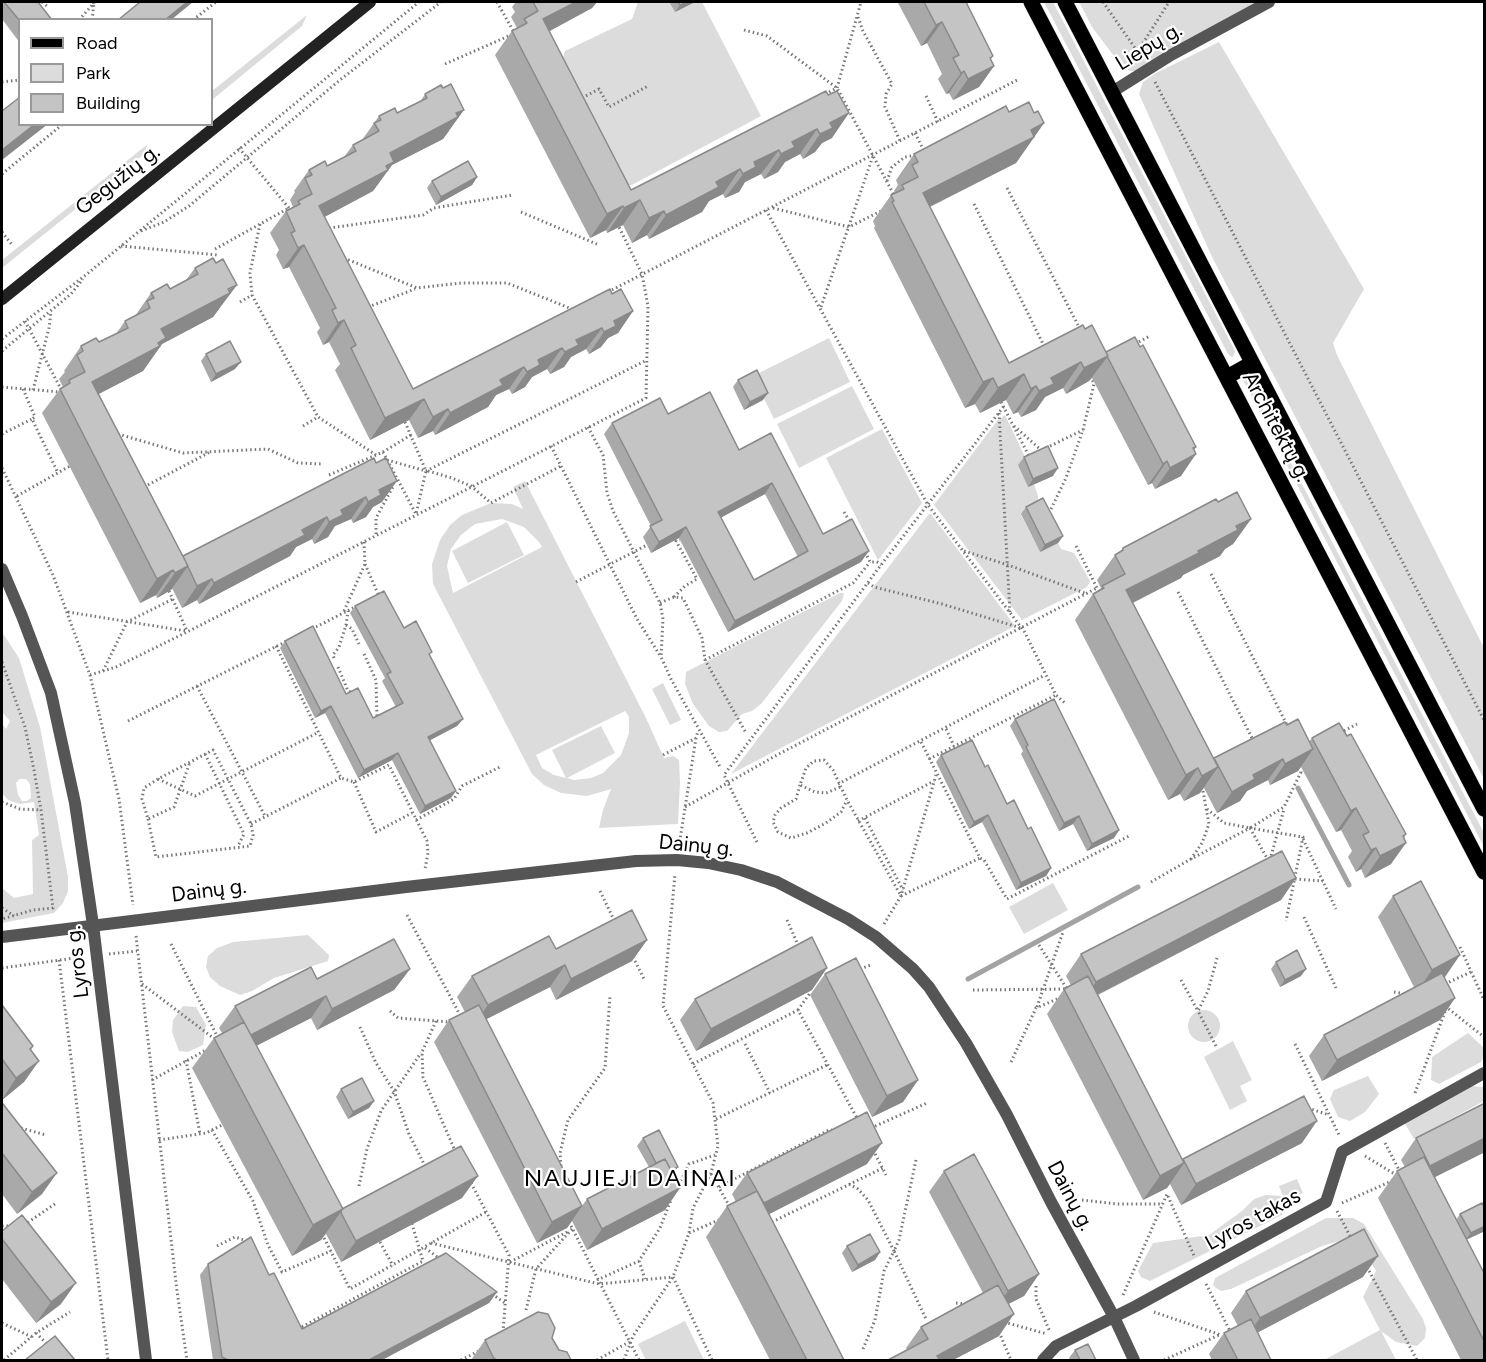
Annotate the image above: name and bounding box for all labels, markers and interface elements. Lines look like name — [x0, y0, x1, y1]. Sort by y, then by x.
street label: Liepų g. — [1111, 17, 1187, 77]
legend — [18, 18, 213, 126]
text: Road — [76, 32, 117, 54]
text: Park — [76, 62, 110, 84]
text: Building — [76, 92, 141, 114]
street label: Gegužių g. — [71, 139, 165, 221]
street label: Architektų g. — [1237, 368, 1315, 486]
street label: Dainų g. — [657, 830, 735, 862]
street label: Dainų g. — [170, 874, 248, 908]
street label: Lyros g. — [61, 924, 95, 1000]
street label: Dainų g. — [1041, 1157, 1099, 1235]
district label: NAUJIEJI DAINAI — [524, 1165, 736, 1193]
street label: Lyros takas — [1201, 1183, 1305, 1257]

